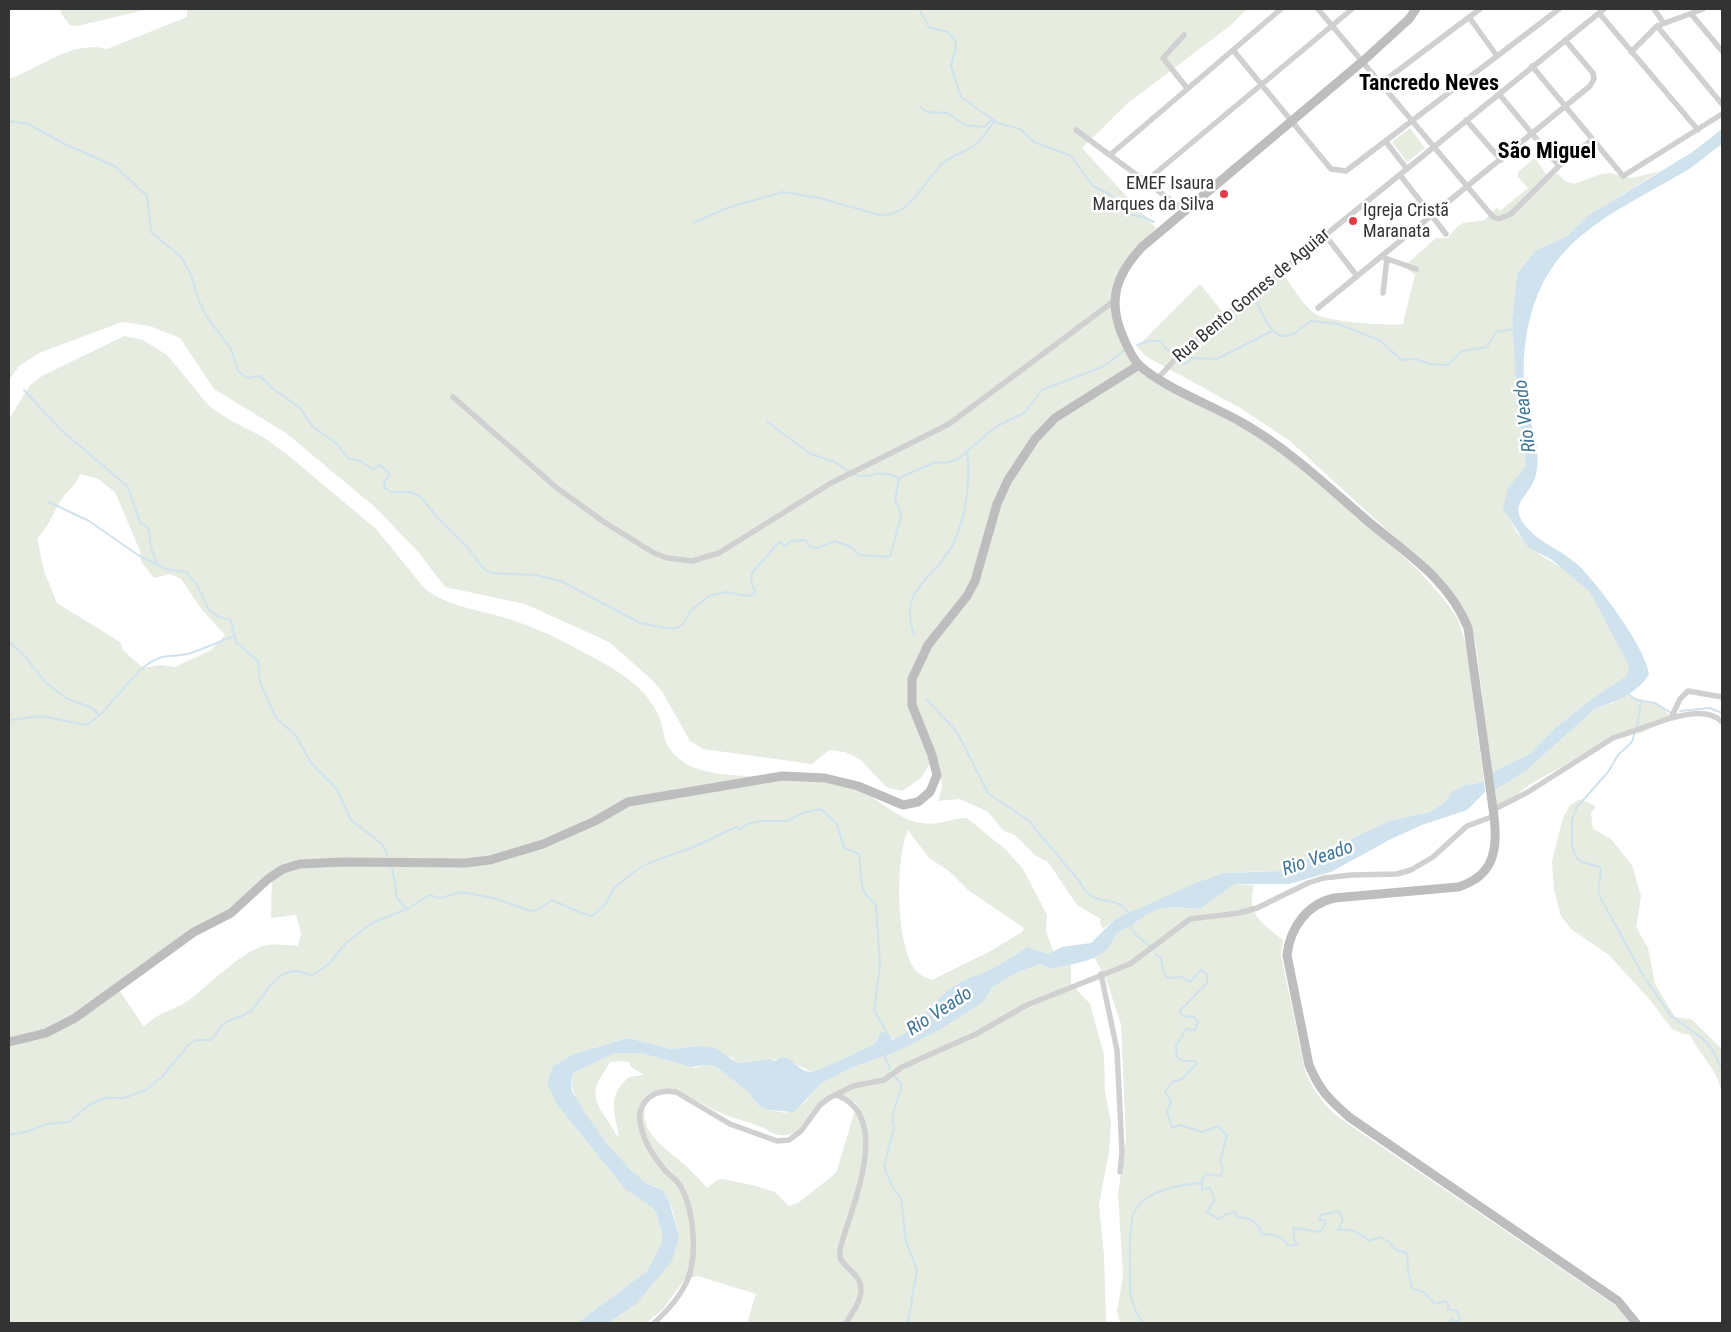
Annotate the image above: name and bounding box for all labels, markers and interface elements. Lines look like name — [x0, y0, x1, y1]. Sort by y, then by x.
district label: Tancredo Neves — [1359, 71, 1499, 97]
district label: São Miguel — [1498, 139, 1596, 165]
place label: EMEF Isaura Marques da Silva — [1093, 173, 1214, 215]
marker: EMEF Isaura Marques da Silva — [1218, 188, 1230, 200]
place label: Igreja Cristã Maranata — [1363, 200, 1449, 242]
marker: Igreja Cristã Maranata — [1347, 215, 1359, 227]
street label: Rua Bento Gomes de Aguiar — [1169, 224, 1335, 368]
water label: Rio Veado — [1510, 378, 1542, 454]
water label: Rio Veado — [1280, 836, 1356, 882]
water label: Rio Veado — [903, 982, 977, 1042]

